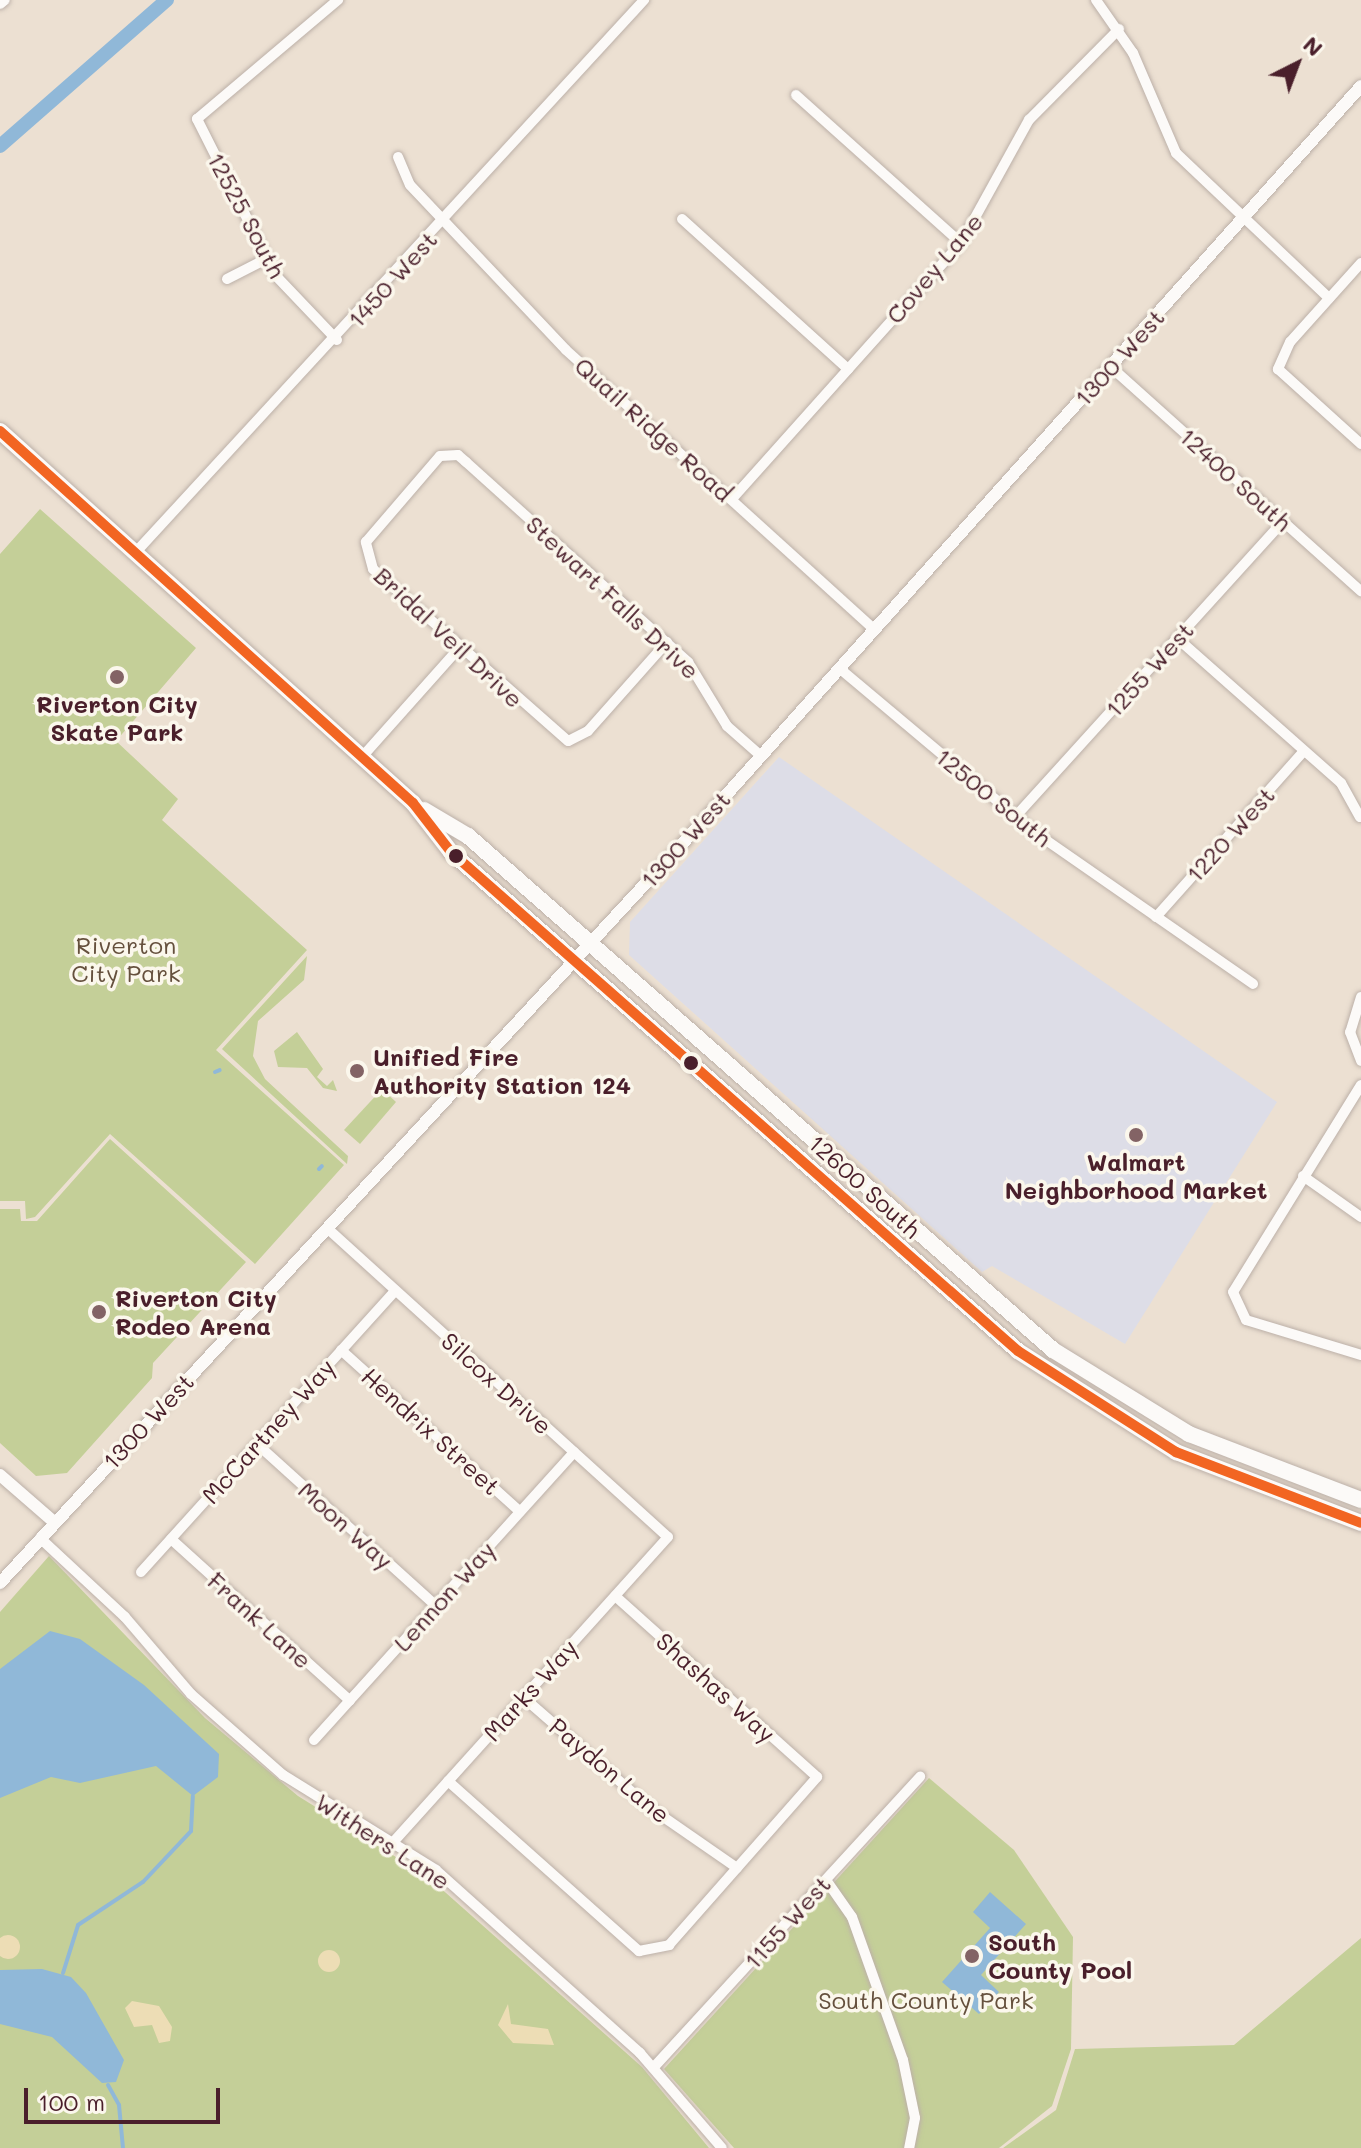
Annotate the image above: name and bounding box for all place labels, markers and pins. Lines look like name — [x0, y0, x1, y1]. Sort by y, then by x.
marker: Riverton City Skate Park — [108, 668, 126, 686]
place label: Riverton City Skate Park — [36, 690, 198, 746]
unlabelled marker — [448, 848, 464, 864]
place label: Unified Fire Authority Station 124 — [373, 1043, 631, 1099]
unlabelled marker — [683, 1055, 699, 1071]
marker: Unified Fire Authority Station 124 — [348, 1062, 366, 1080]
marker: Walmart Neighborhood Market — [1127, 1126, 1145, 1144]
place label: Walmart Neighborhood Market — [1005, 1148, 1267, 1204]
place label: Riverton City Rodeo Arena — [115, 1284, 277, 1340]
marker: Riverton City Rodeo Arena — [90, 1303, 108, 1321]
place label: South County Pool — [988, 1928, 1132, 1984]
marker: South County Pool — [963, 1947, 981, 1965]

